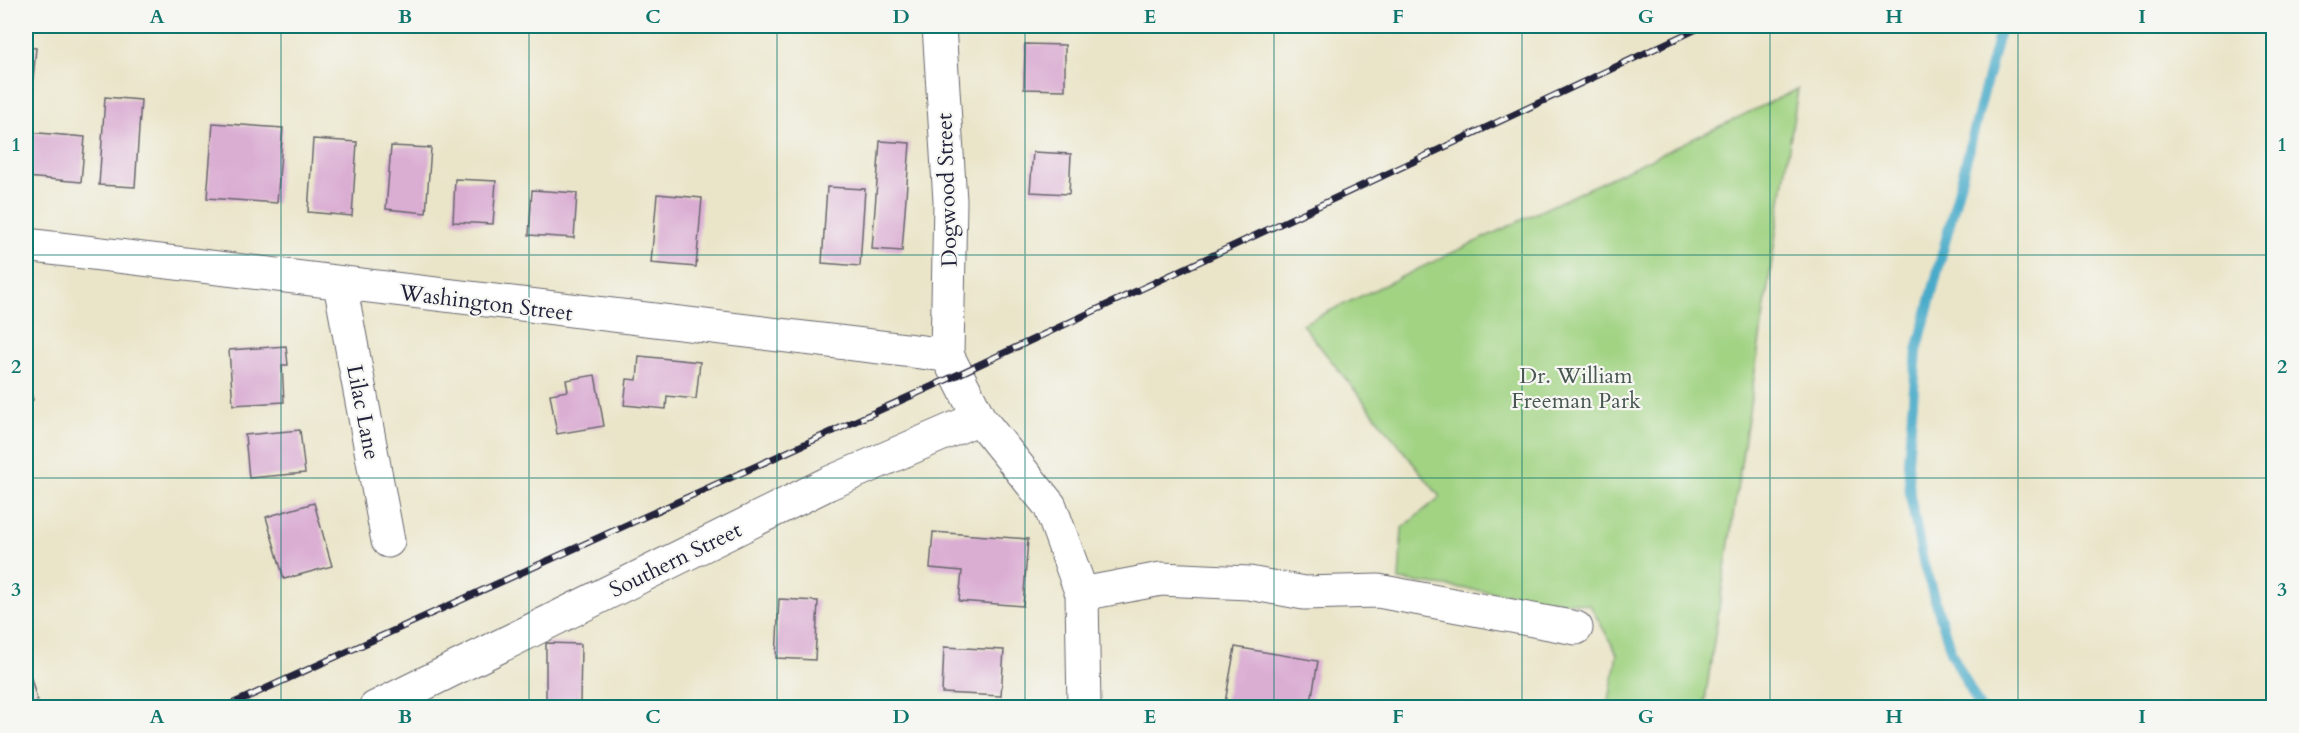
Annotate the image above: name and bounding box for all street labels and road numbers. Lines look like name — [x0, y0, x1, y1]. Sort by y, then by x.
street label: Dogwood Street — [929, 112, 965, 267]
street label: Washington Street — [396, 277, 574, 329]
street label: Lilac Lane — [339, 362, 387, 462]
street label: Southern Street — [604, 515, 746, 605]

